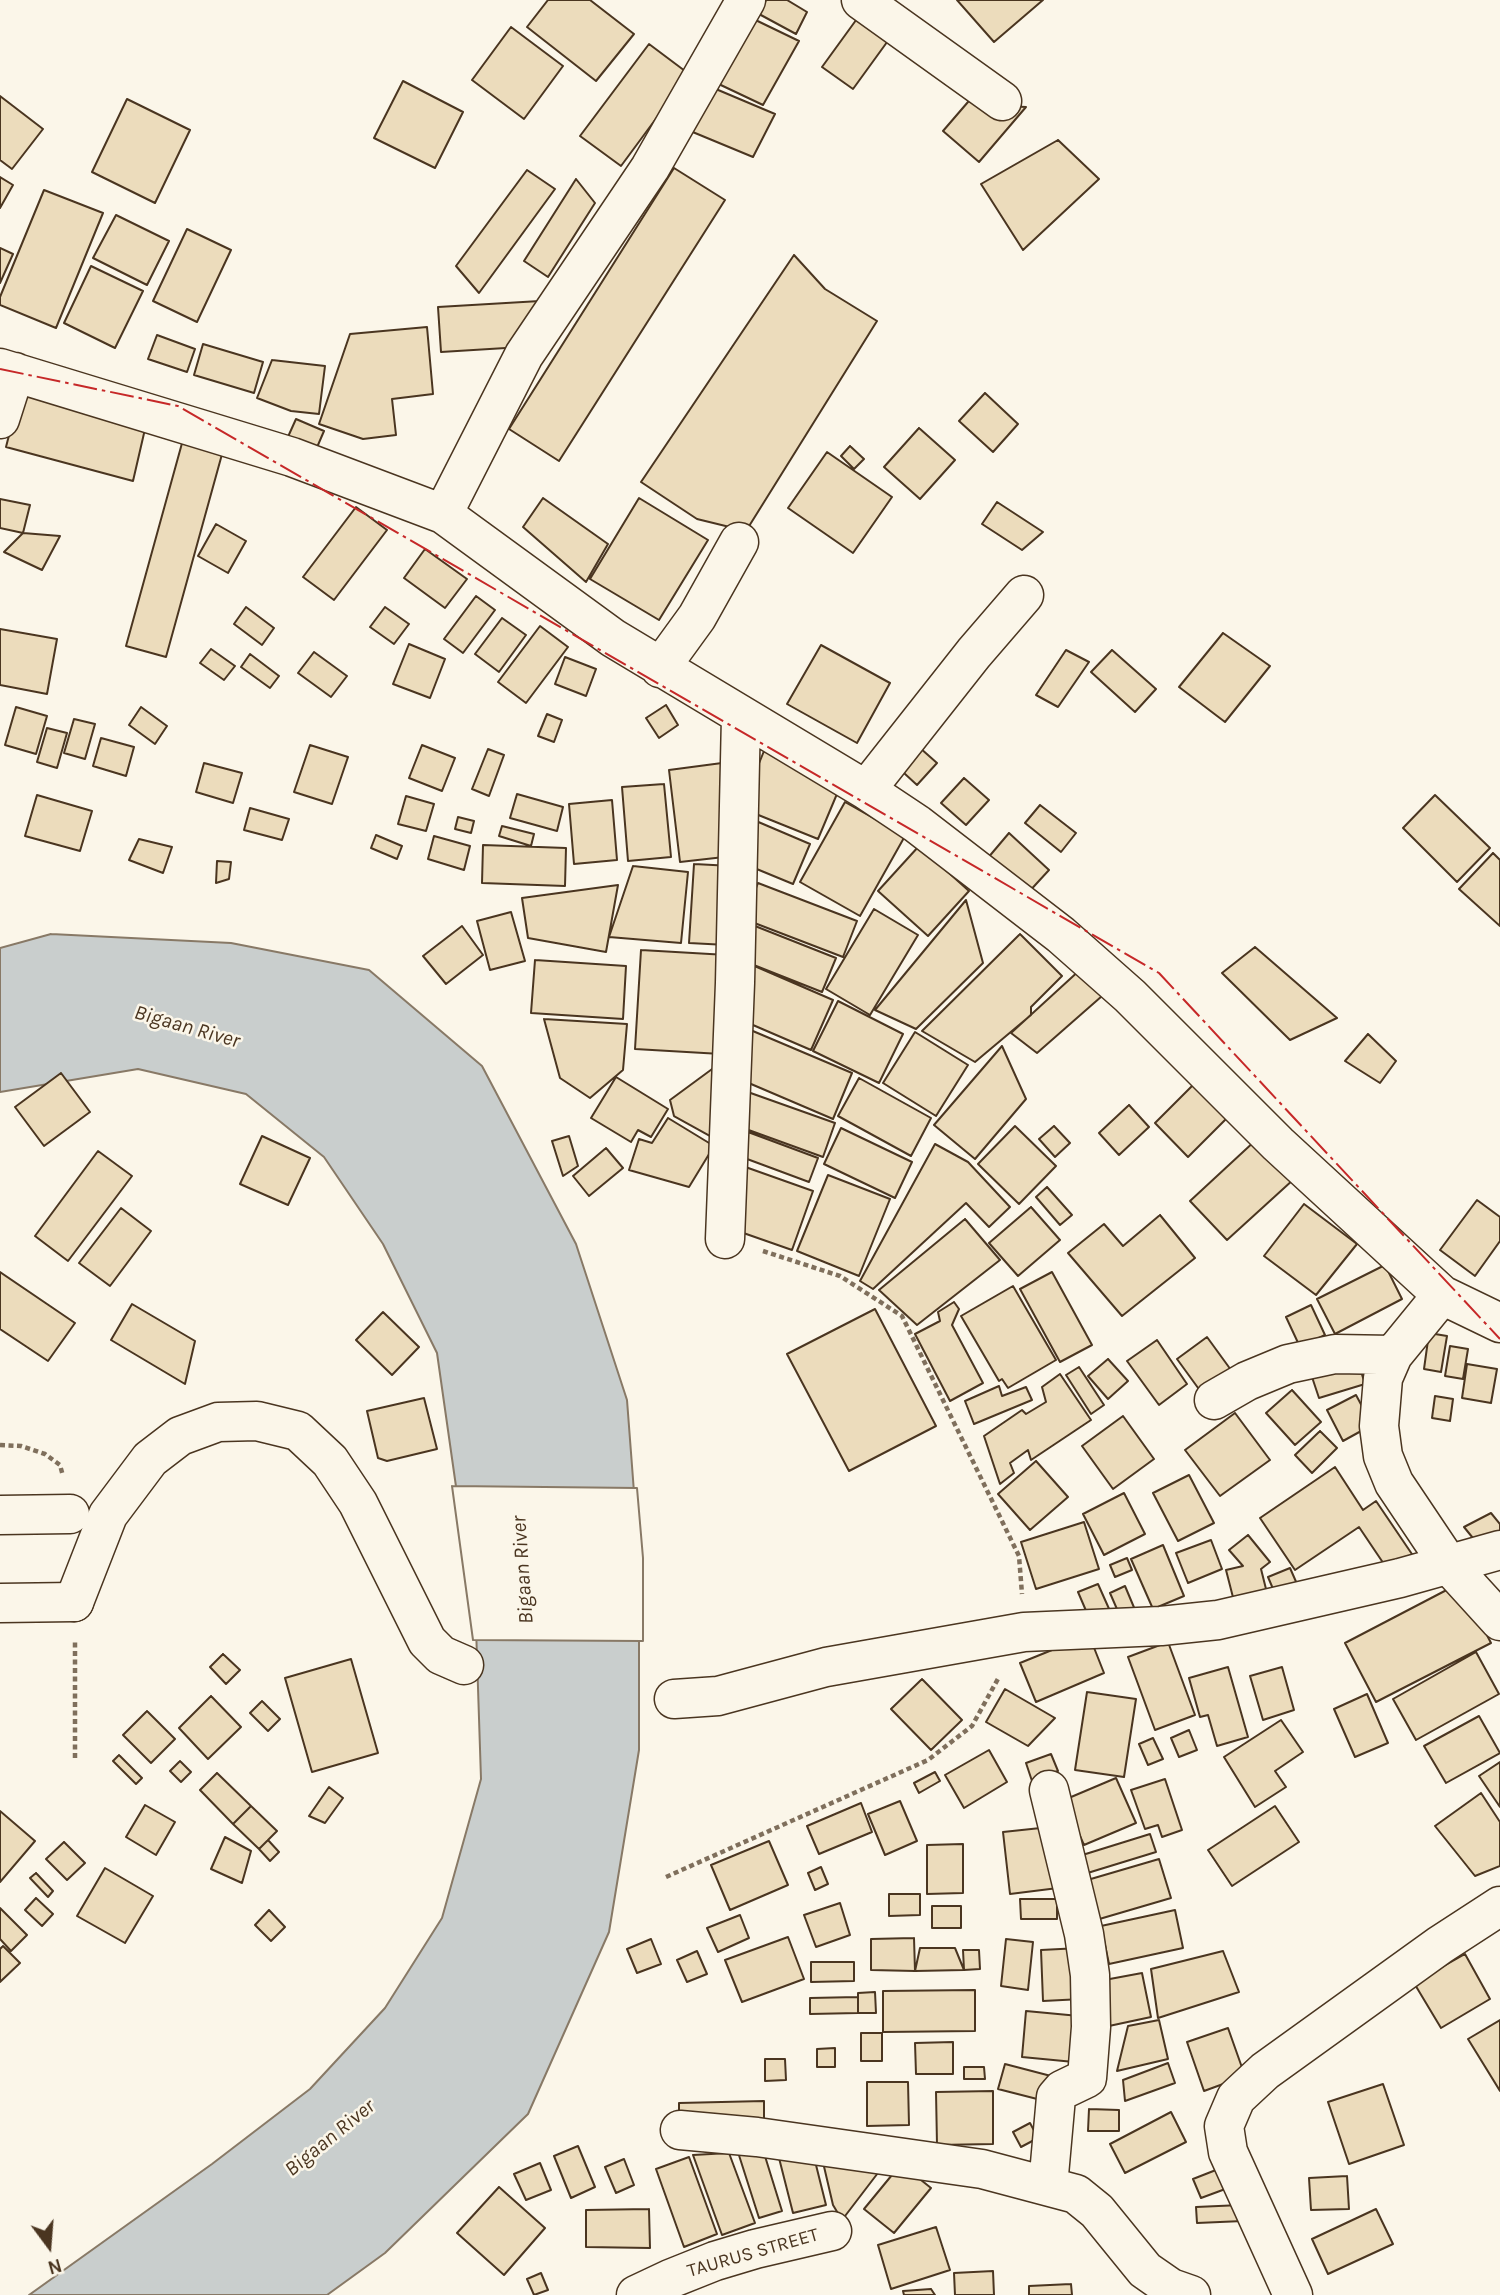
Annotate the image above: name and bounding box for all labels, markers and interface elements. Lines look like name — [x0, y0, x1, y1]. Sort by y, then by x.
water label: Bigaan River — [131, 1000, 243, 1054]
water label: Bigaan River — [507, 1515, 539, 1625]
water label: Bigaan River — [280, 2094, 380, 2182]
north arrow — [14, 2211, 84, 2281]
street label: TAURUS STREET — [685, 2223, 821, 2283]
text: N — [45, 2254, 64, 2279]

